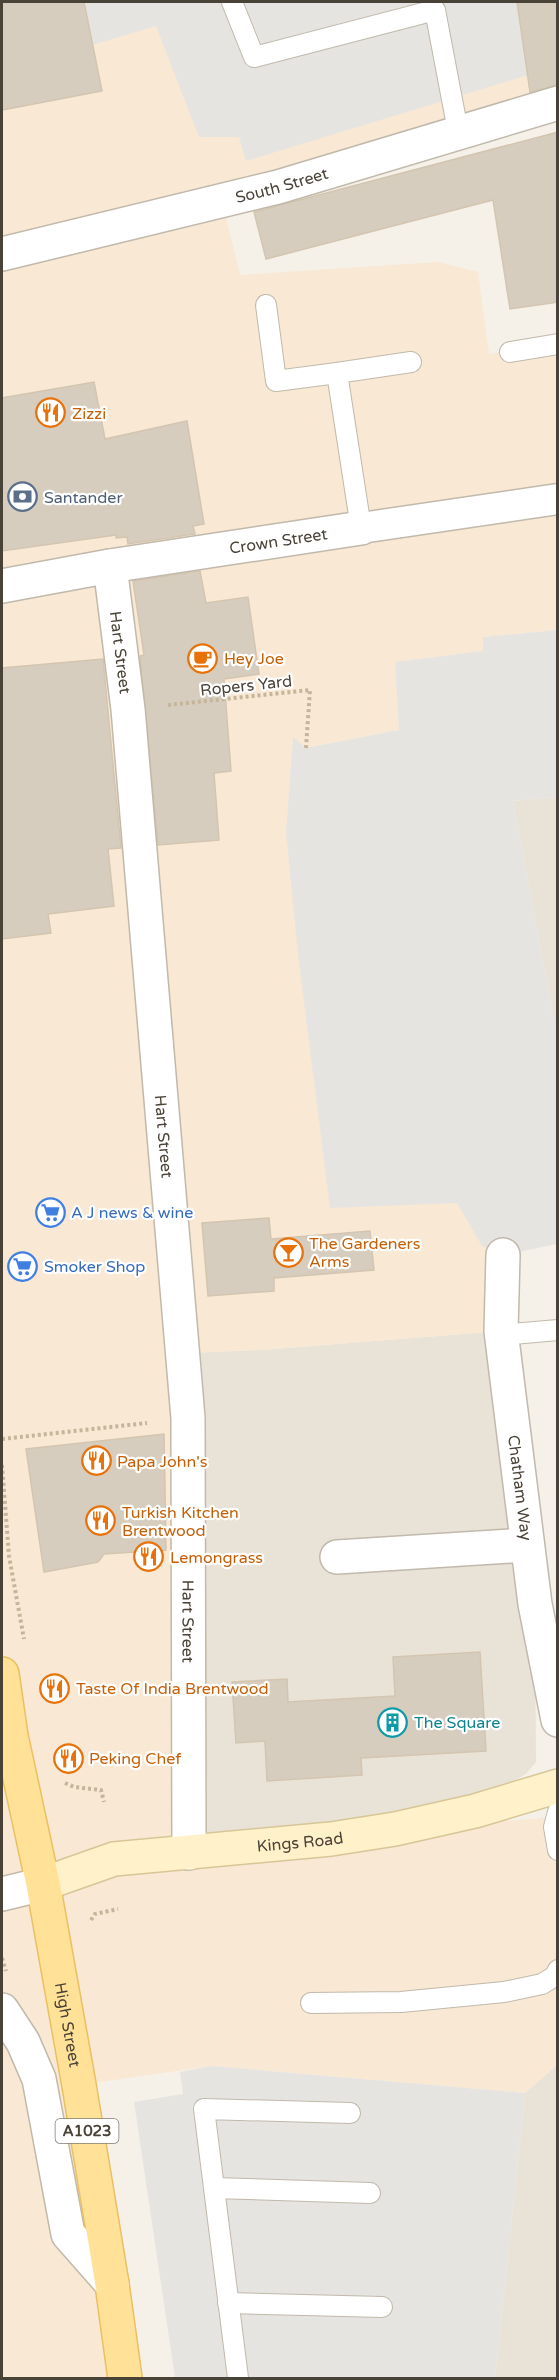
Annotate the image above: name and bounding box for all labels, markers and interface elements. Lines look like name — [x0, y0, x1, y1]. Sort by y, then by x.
street label: South Street — [234, 164, 331, 208]
restaurant icon: Zizzi — [35, 397, 67, 429]
place label: Zizzi — [72, 404, 106, 424]
bank icon: Santander — [7, 481, 39, 513]
place label: Santander — [44, 488, 123, 508]
street label: Crown Street — [228, 524, 329, 559]
street label: Hart Street — [105, 610, 135, 695]
cafe icon: Hey Joe — [187, 642, 219, 674]
place label: Hey Joe — [224, 649, 284, 669]
street label: Ropers Yard — [199, 671, 293, 701]
street label: Hart Street — [150, 1094, 177, 1179]
supermarket icon: A J news & wine — [34, 1196, 66, 1228]
place label: A J news & wine — [71, 1203, 193, 1223]
place label: The Gardeners Arms — [309, 1234, 420, 1272]
bar icon: The Gardeners Arms — [272, 1236, 304, 1268]
supermarket icon: Smoker Shop — [7, 1250, 39, 1282]
place label: Smoker Shop — [44, 1257, 145, 1277]
street label: Chatham Way — [503, 1434, 536, 1542]
restaurant icon: Papa John's — [80, 1445, 112, 1477]
place label: Papa John's — [117, 1452, 207, 1472]
place label: Turkish Kitchen Brentwood — [122, 1503, 239, 1541]
restaurant icon: Turkish Kitchen Brentwood — [85, 1505, 117, 1537]
restaurant icon: Lemongrass — [133, 1541, 165, 1573]
place label: Lemongrass — [170, 1548, 263, 1568]
street label: Hart Street — [177, 1580, 198, 1663]
restaurant icon: Taste Of India Brentwood — [39, 1672, 71, 1704]
place label: Taste Of India Brentwood — [76, 1679, 269, 1699]
building icon: The Square — [377, 1706, 409, 1738]
place label: The Square — [414, 1713, 500, 1733]
restaurant icon: Peking Chef — [52, 1742, 84, 1774]
place label: Peking Chef — [89, 1749, 182, 1769]
street label: Kings Road — [256, 1828, 345, 1857]
street label: High Street — [50, 1981, 85, 2069]
road number: A1023 — [56, 2119, 118, 2143]

